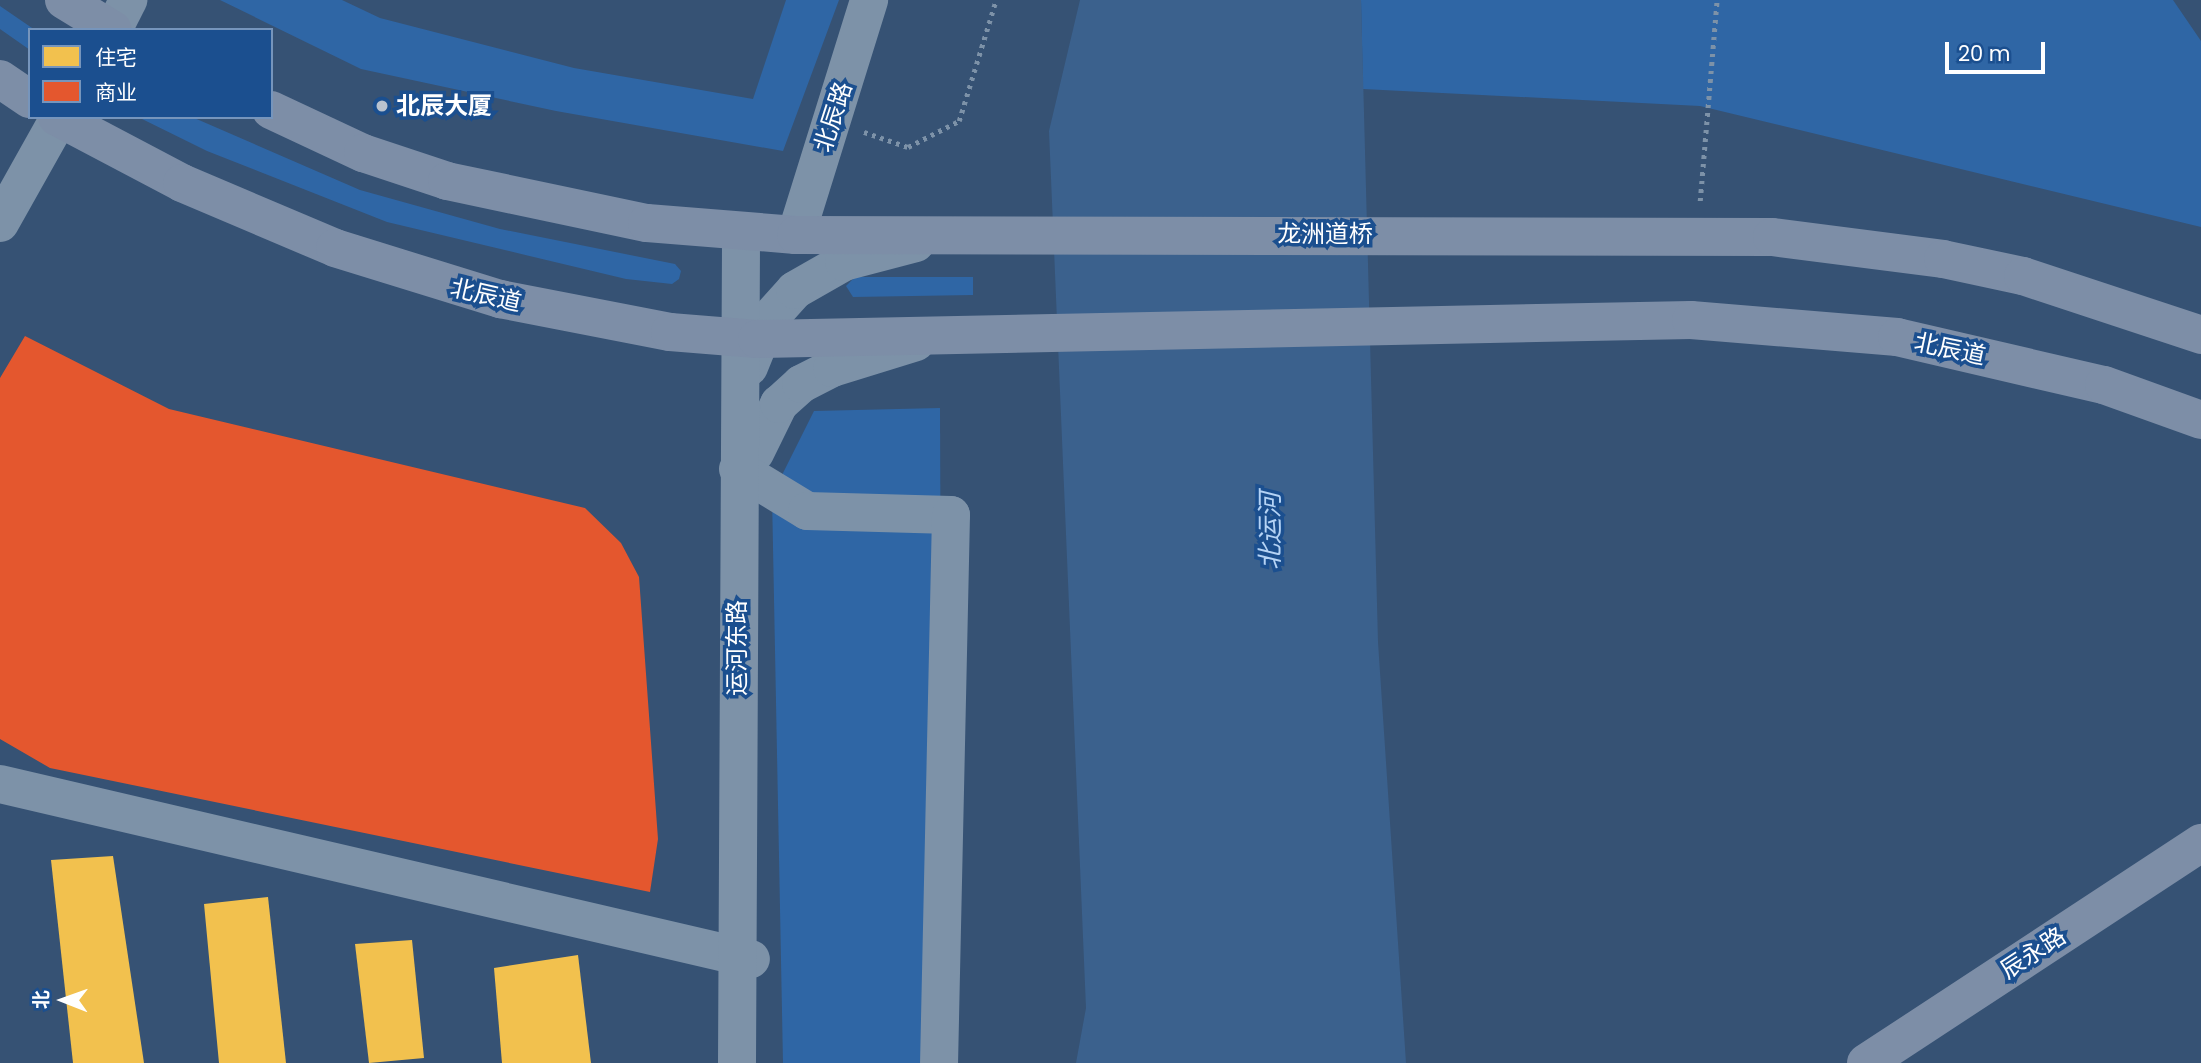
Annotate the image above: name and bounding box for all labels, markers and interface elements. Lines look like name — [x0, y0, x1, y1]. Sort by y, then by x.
legend — [28, 28, 273, 119]
scale bar — [1949, 28, 2049, 72]
text: 20 m — [1958, 39, 2011, 68]
text: 住宅 — [95, 43, 137, 72]
text: 商业 — [95, 78, 137, 107]
street label: 北辰路 — [808, 78, 858, 156]
place label: 北辰大厦 — [396, 92, 492, 120]
marker: 北辰大厦 — [374, 98, 390, 114]
street label: 龙洲道桥 — [1277, 220, 1373, 248]
street label: 北辰道 — [448, 273, 524, 317]
street label: 北辰道 — [1912, 327, 1988, 371]
water label: 北运河 — [1255, 492, 1287, 570]
street label: 运河东路 — [723, 600, 751, 696]
street label: 辰永路 — [1995, 921, 2071, 985]
north arrow — [28, 965, 98, 1035]
text: 北 — [28, 990, 55, 1009]

